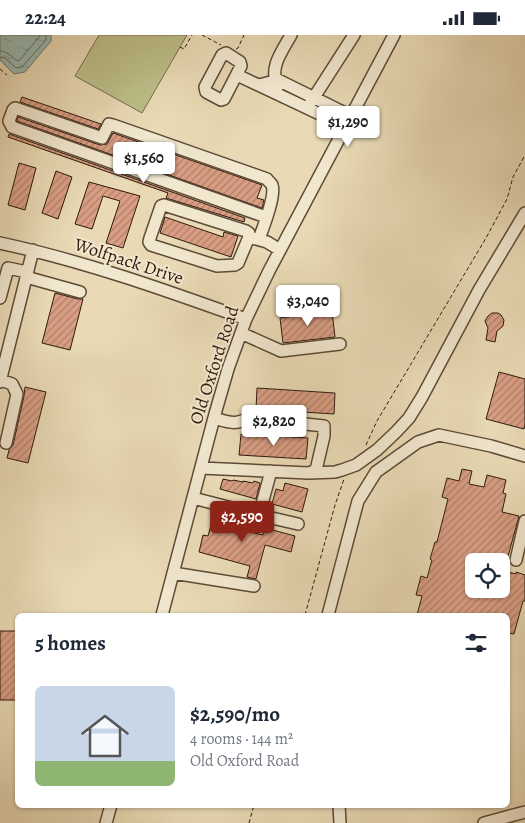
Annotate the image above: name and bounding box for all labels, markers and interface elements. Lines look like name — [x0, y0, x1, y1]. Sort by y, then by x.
text: 22:24 — [25, 5, 66, 31]
pin: $1,290 — [307, 105, 389, 148]
text: $1,290 — [328, 111, 368, 133]
pin: $1,560 — [103, 141, 185, 184]
text: $1,560 — [124, 147, 164, 169]
street label: Wolfpack Drive — [71, 232, 187, 290]
pin: $3,040 — [267, 285, 349, 327]
text: $3,040 — [287, 290, 329, 312]
street label: Old Oxford Road — [184, 302, 245, 427]
pin: $2,820 — [233, 405, 315, 447]
text: $2,820 — [253, 410, 295, 432]
pin: $2,590 — [201, 501, 283, 543]
text: $2,590 — [221, 506, 263, 528]
map controls — [465, 553, 510, 598]
button: locate — [465, 553, 510, 598]
text: 5 homes — [35, 629, 106, 657]
icon: filters — [462, 629, 490, 657]
text: $2,590/mo — [190, 700, 280, 728]
icon: home — [75, 706, 135, 766]
text: 4 rooms · 144 m² — [190, 728, 293, 750]
text: Old Oxford Road — [190, 750, 299, 772]

